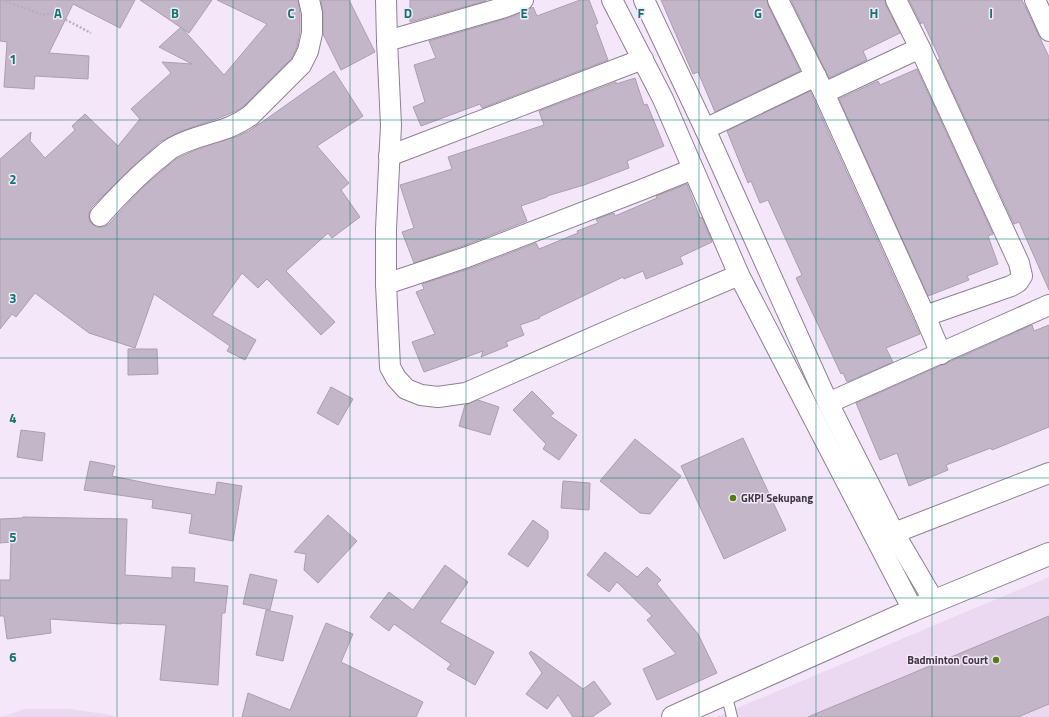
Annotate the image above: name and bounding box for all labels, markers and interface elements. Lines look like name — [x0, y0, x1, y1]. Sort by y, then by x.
text: A — [54, 3, 62, 23]
text: B — [171, 3, 179, 23]
text: C — [287, 3, 295, 23]
text: D — [404, 3, 412, 23]
text: E — [520, 3, 528, 23]
text: F — [638, 3, 645, 23]
text: G — [754, 3, 762, 23]
text: H — [870, 3, 878, 23]
text: I — [989, 3, 993, 23]
text: 1 — [9, 49, 17, 69]
text: 2 — [9, 169, 17, 189]
text: 3 — [9, 288, 17, 308]
text: 4 — [9, 408, 17, 428]
place label: GKPI Sekupang — [741, 490, 813, 506]
marker: GKPI Sekupang — [728, 493, 738, 503]
text: 5 — [9, 527, 17, 547]
text: 6 — [9, 647, 17, 667]
place label: Badminton Court — [907, 652, 988, 668]
marker: Badminton Court — [991, 655, 1001, 665]

